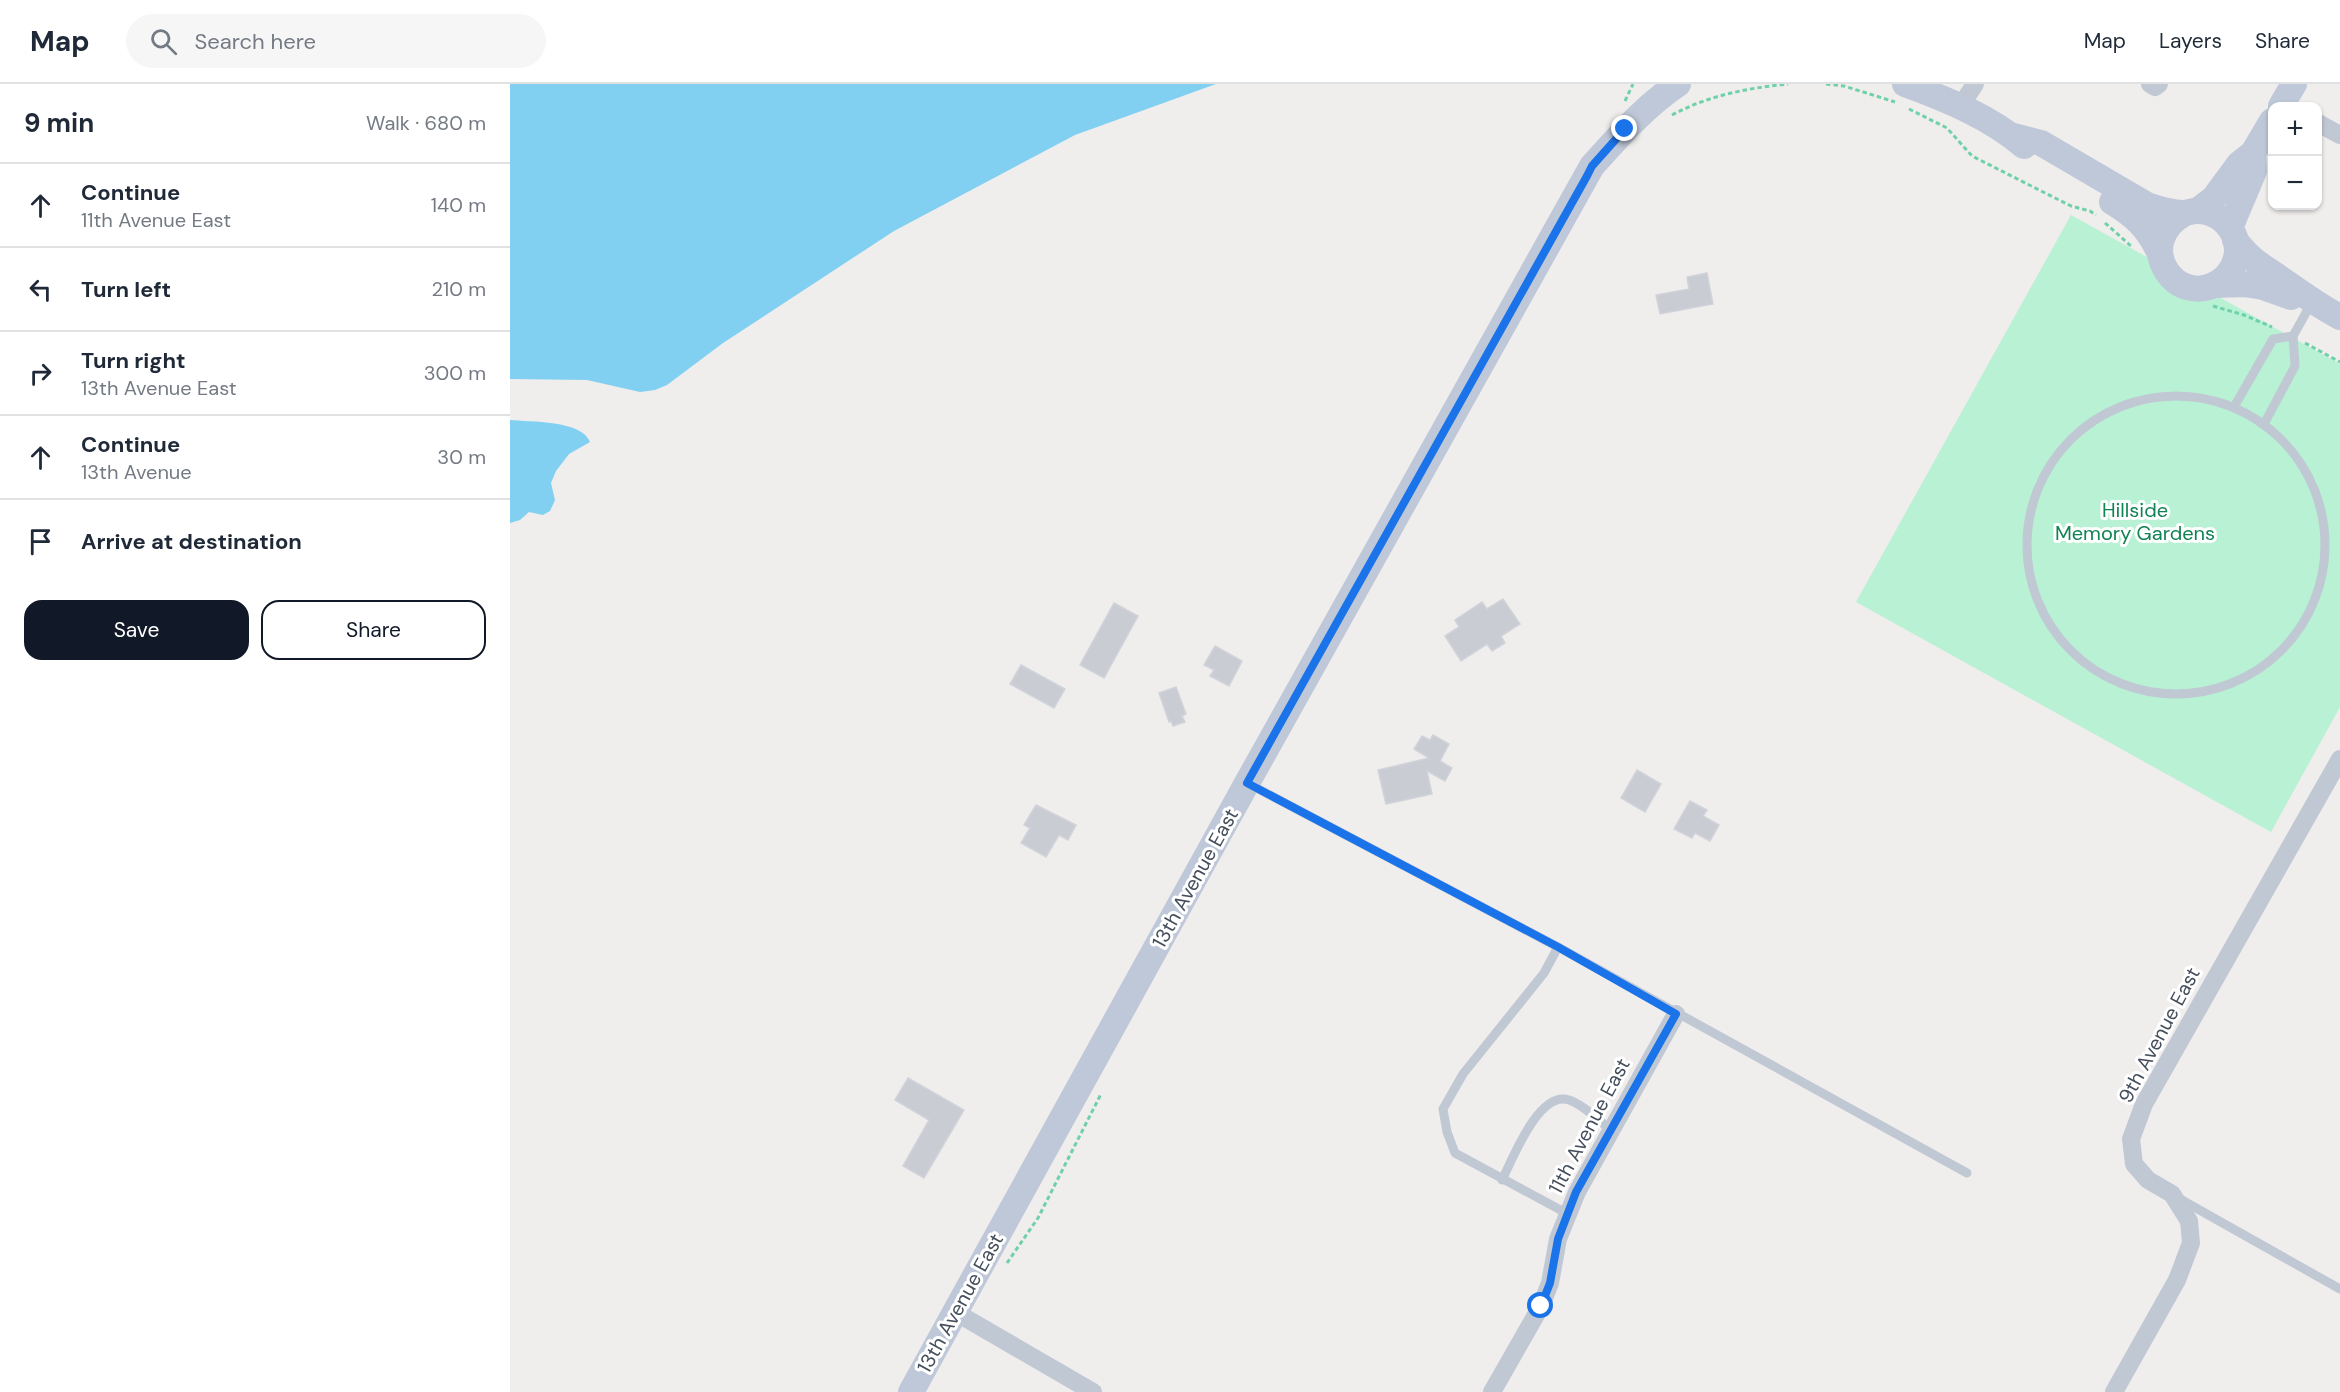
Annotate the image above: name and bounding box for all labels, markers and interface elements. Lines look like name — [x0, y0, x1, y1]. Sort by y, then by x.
search box — [126, 14, 546, 68]
text: Map — [30, 23, 90, 60]
icon: search — [147, 25, 180, 58]
text: Search here — [195, 27, 316, 56]
text: Map — [2084, 27, 2126, 55]
text: Layers — [2159, 27, 2222, 55]
text: Share — [2255, 27, 2310, 55]
map controls — [2268, 102, 2322, 210]
button: + — [2268, 102, 2322, 156]
text: 9 min — [24, 106, 94, 140]
text: Walk · 680 m — [366, 110, 486, 136]
route end — [1611, 115, 1637, 141]
button: − — [2268, 156, 2322, 210]
text: Continue — [81, 178, 180, 207]
icon: ahead — [24, 189, 57, 222]
text: 140 m — [431, 192, 486, 218]
text: 11th Avenue East — [81, 207, 231, 233]
icon: left — [24, 273, 57, 306]
text: Turn left — [81, 275, 171, 304]
text: 210 m — [431, 276, 486, 302]
text: Turn right — [81, 346, 186, 375]
icon: right — [24, 357, 57, 390]
text: 300 m — [424, 360, 486, 386]
text: 13th Avenue East — [81, 375, 237, 401]
text: Continue — [81, 430, 180, 459]
icon: ahead — [24, 441, 57, 474]
text: 30 m — [437, 444, 486, 470]
text: 13th Avenue — [81, 459, 192, 485]
park label: Hillside Memory Gardens — [2055, 497, 2215, 546]
icon: arrive — [24, 525, 57, 558]
text: Arrive at destination — [81, 527, 302, 556]
button: Save — [24, 600, 249, 660]
button: Share — [261, 600, 486, 660]
street label: 13th Avenue East — [1146, 804, 1244, 952]
street label: 9th Avenue East — [2112, 962, 2206, 1107]
street label: 11th Avenue East — [1542, 1054, 1636, 1198]
street label: 13th Avenue East — [911, 1229, 1009, 1377]
route start — [1527, 1292, 1553, 1318]

